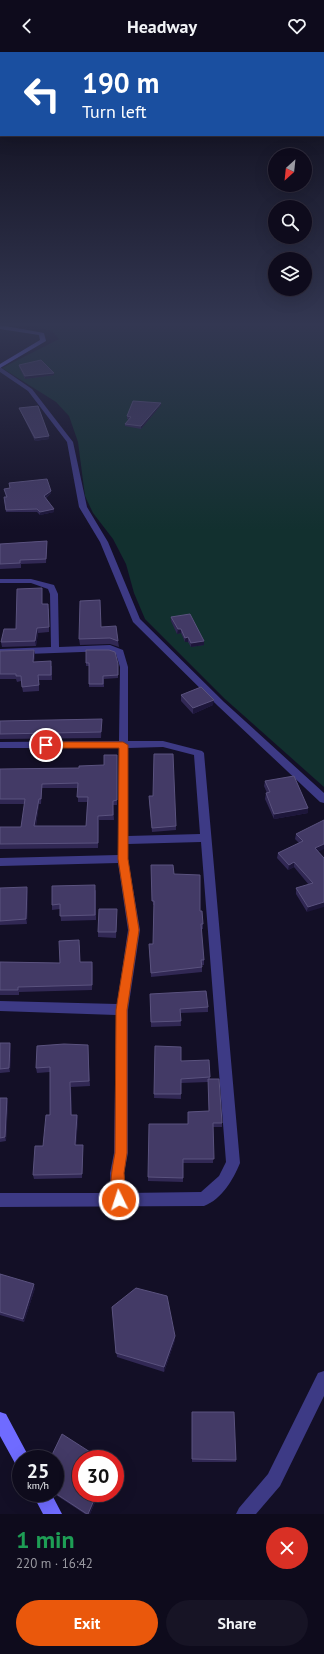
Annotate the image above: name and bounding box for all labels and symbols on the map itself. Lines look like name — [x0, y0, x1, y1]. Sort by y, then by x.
north arrow — [268, 148, 312, 192]
pin — [29, 728, 63, 762]
position arrow — [98, 1179, 140, 1221]
speed limit sign: 30 — [72, 1450, 124, 1502]

